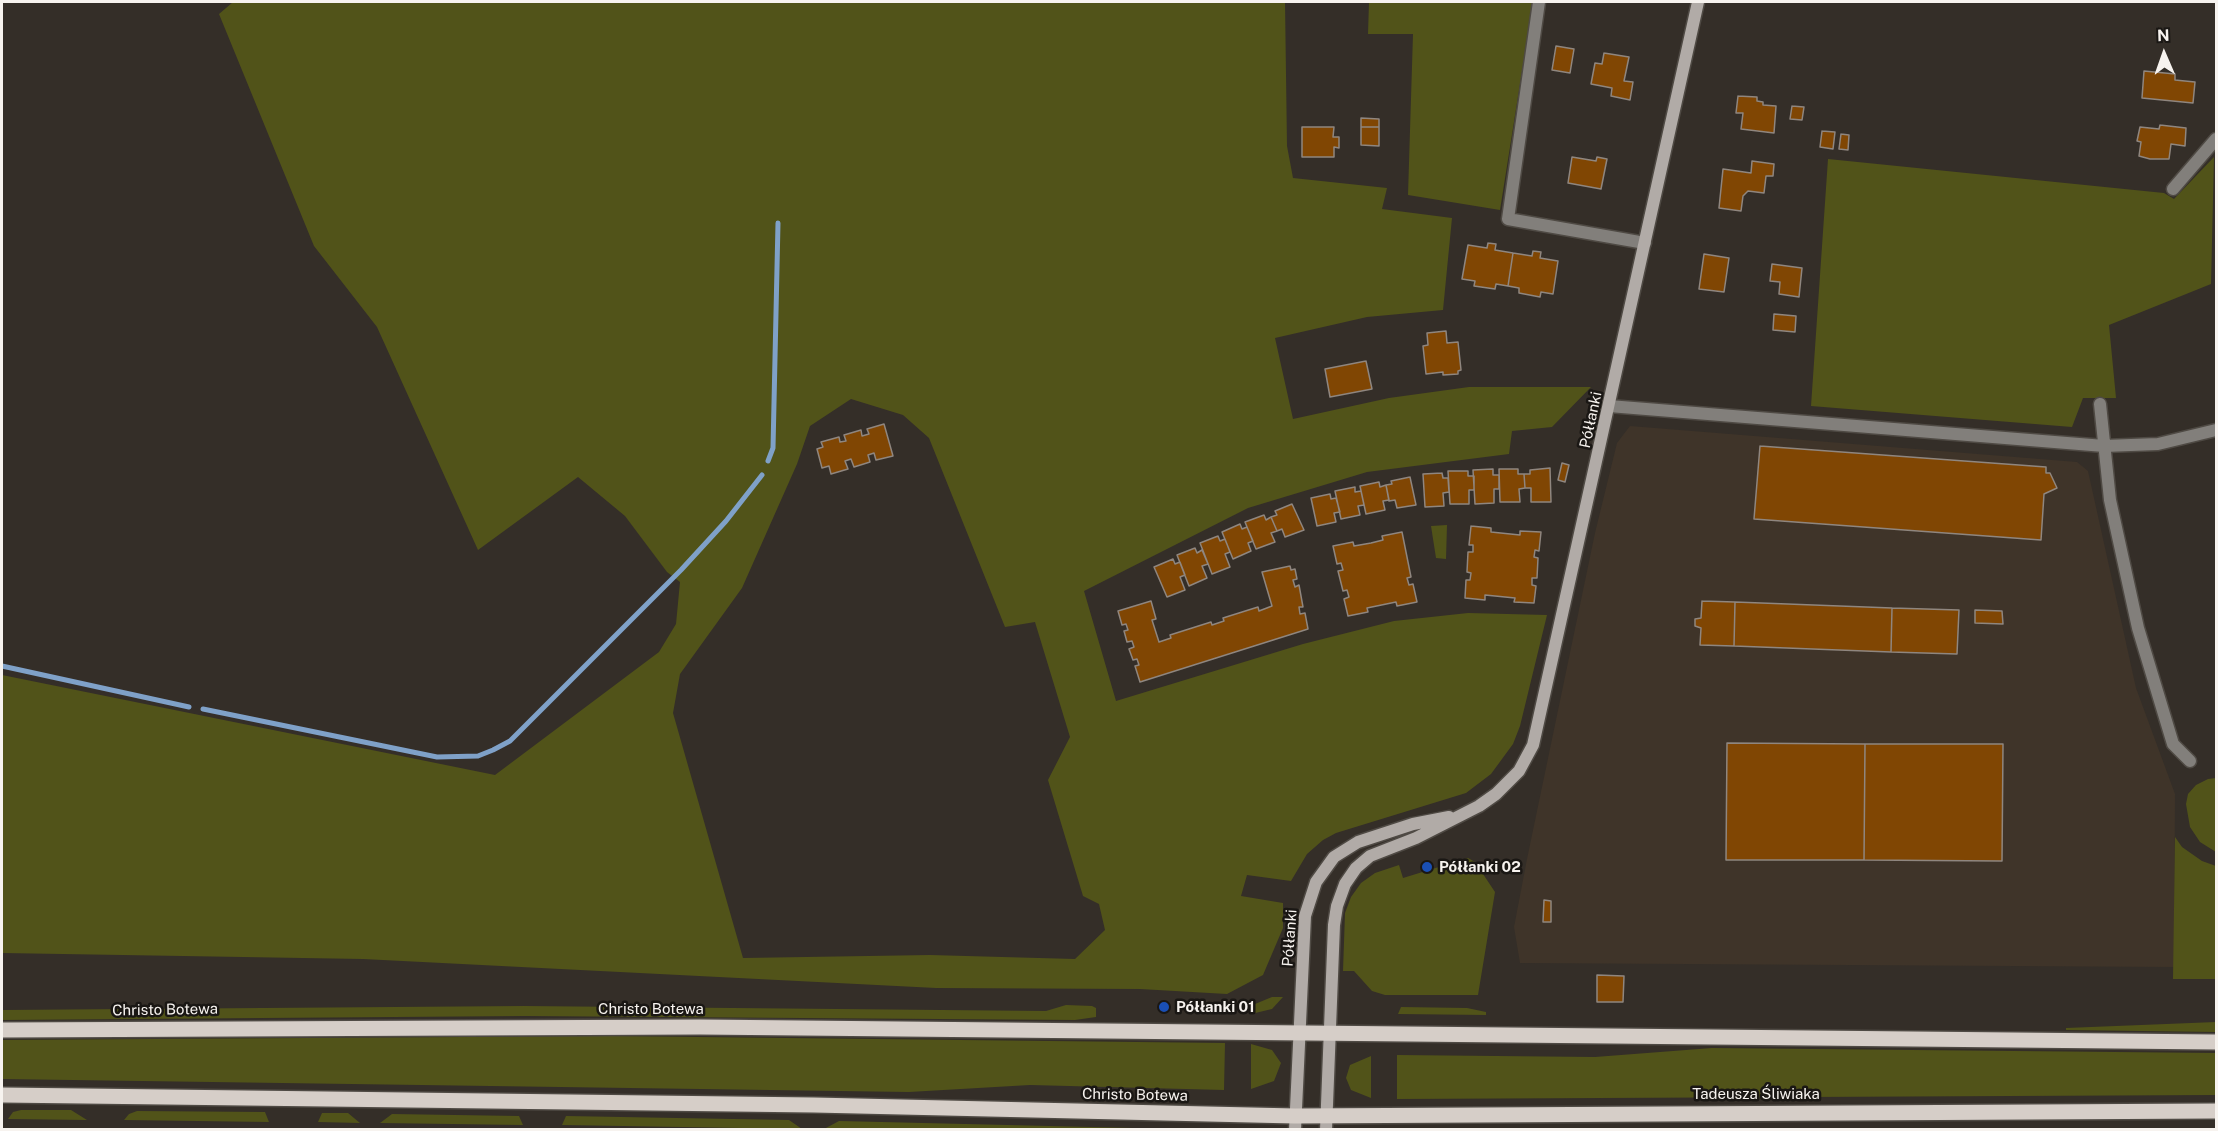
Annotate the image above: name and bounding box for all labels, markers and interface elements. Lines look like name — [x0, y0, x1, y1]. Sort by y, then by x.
north arrow — [2134, 24, 2194, 84]
text: N — [2157, 26, 2170, 45]
street label: Półłanki — [1576, 390, 1606, 450]
place label: Półłanki 02 — [1439, 858, 1521, 876]
marker: Półłanki 02 — [1420, 860, 1434, 874]
street label: Półłanki — [1279, 909, 1301, 967]
place label: Półłanki 01 — [1176, 998, 1255, 1016]
street label: Christo Botewa — [112, 1000, 218, 1020]
street label: Christo Botewa — [598, 1000, 704, 1018]
marker: Półłanki 01 — [1157, 1000, 1171, 1014]
street label: Christo Botewa — [1082, 1085, 1188, 1105]
street label: Tadeusza Śliwiaka — [1692, 1085, 1820, 1103]

